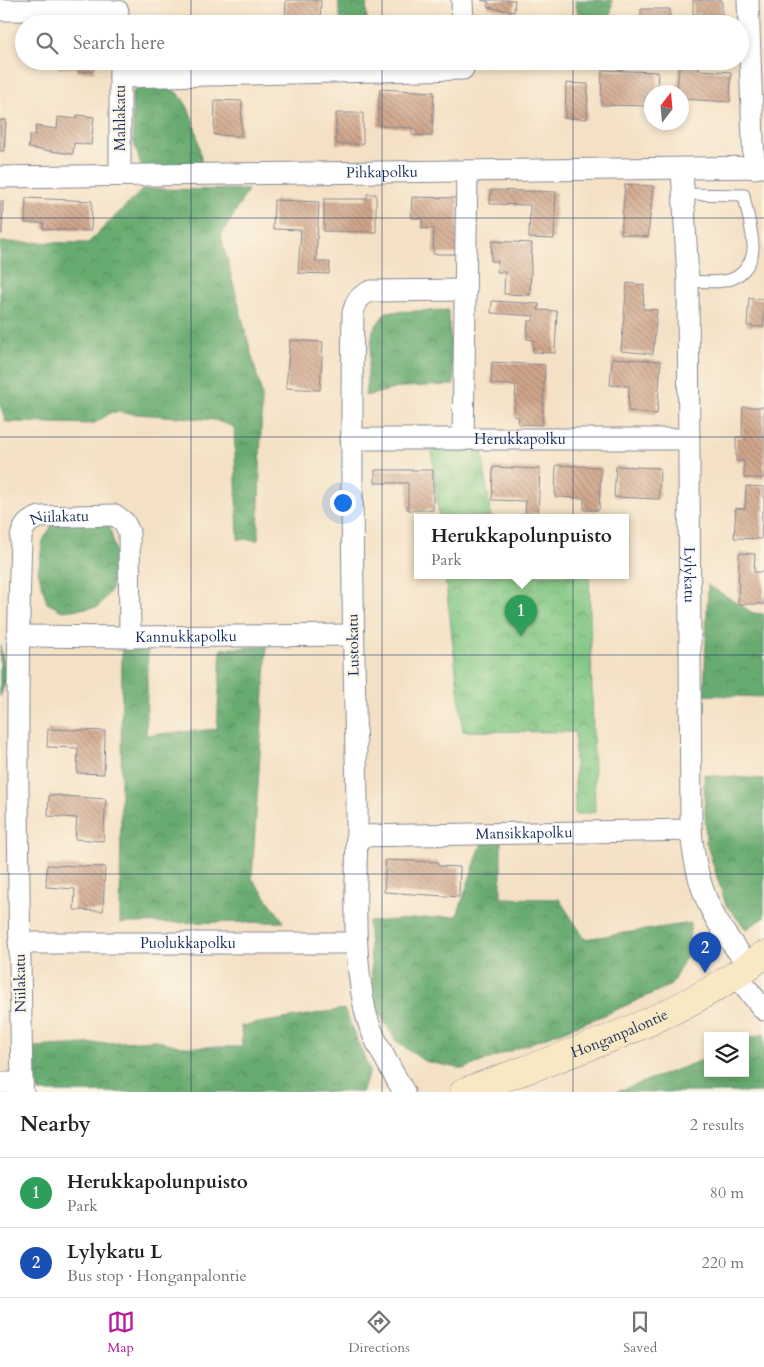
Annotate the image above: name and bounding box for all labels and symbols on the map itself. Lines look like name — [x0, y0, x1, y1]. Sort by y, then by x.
street label: Mahlakatu — [110, 85, 130, 151]
north arrow — [644, 85, 689, 130]
street label: Pihkapolku — [346, 162, 418, 182]
street label: Herukkapolku — [474, 429, 566, 449]
your location — [330, 490, 356, 516]
street label: Niilakatu — [27, 506, 89, 530]
street label: Lylykatu — [679, 547, 700, 603]
pin: 1 — [505, 595, 537, 636]
street label: Lustokatu — [342, 614, 364, 676]
street label: Kannukkapolku — [135, 626, 237, 647]
street label: Mansikkapolku — [475, 822, 573, 844]
pin: 2 — [689, 932, 721, 973]
street label: Puolukkapolku — [140, 933, 236, 953]
street label: Niilakatu — [9, 953, 31, 1013]
street label: Honganpalontie — [568, 1004, 671, 1063]

